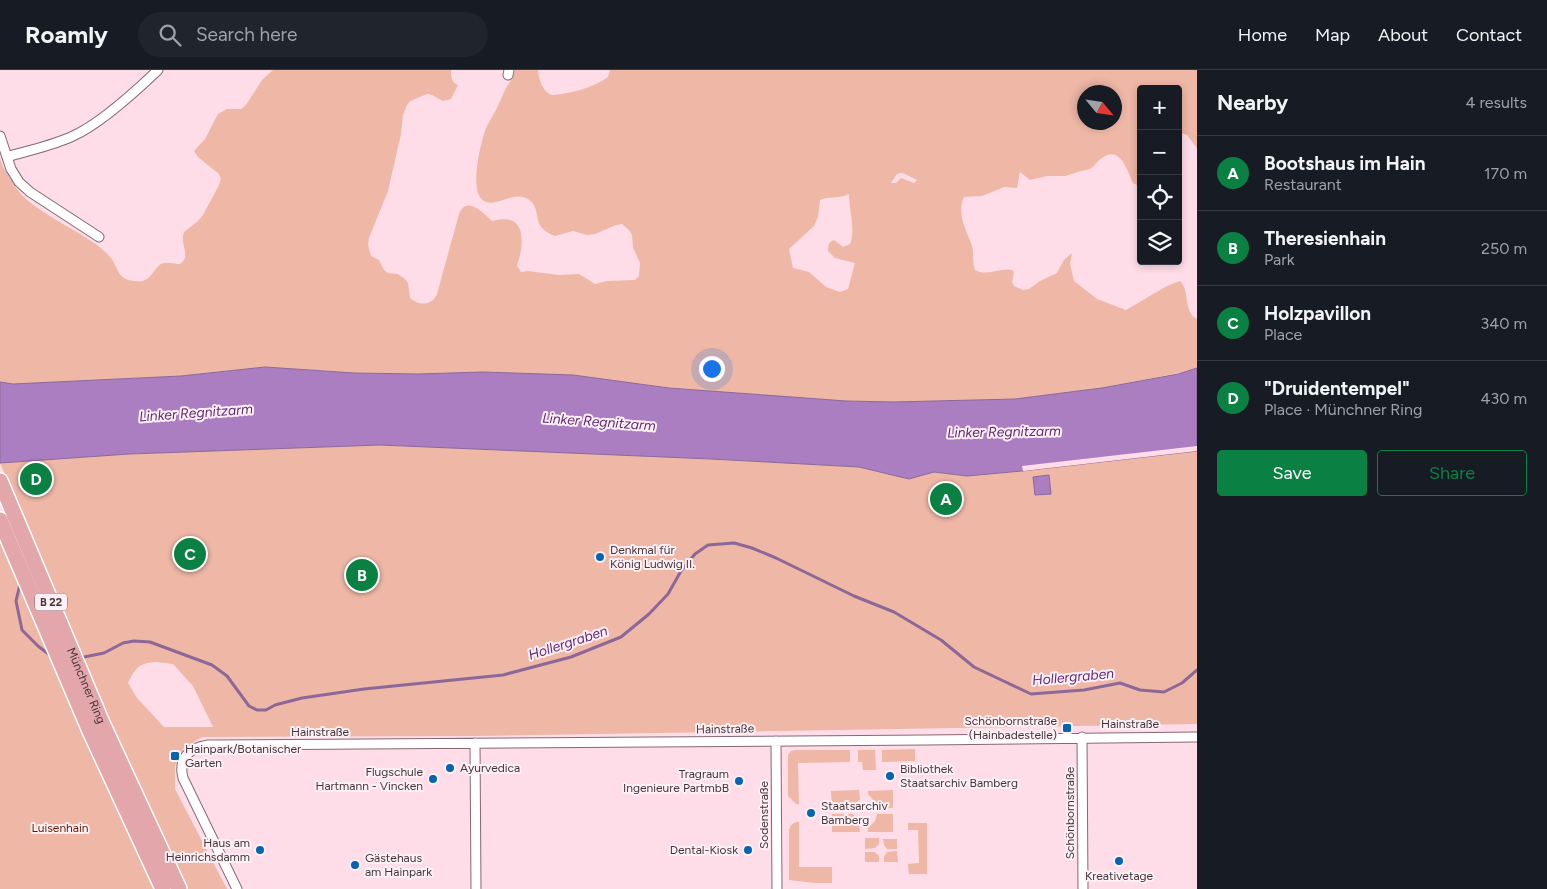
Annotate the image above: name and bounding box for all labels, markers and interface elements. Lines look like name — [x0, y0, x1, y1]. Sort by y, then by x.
search box — [138, 12, 488, 57]
text: Roamly — [25, 20, 108, 49]
icon: search — [156, 21, 184, 49]
text: Search here — [196, 23, 297, 46]
text: Home — [1238, 24, 1287, 46]
text: Map — [1315, 24, 1350, 46]
text: About — [1378, 24, 1428, 46]
text: Contact — [1456, 24, 1522, 46]
north arrow — [1077, 85, 1122, 130]
map controls — [1137, 85, 1182, 265]
button: + — [1137, 85, 1182, 130]
text: Nearby — [1217, 90, 1288, 115]
text: 4 results — [1466, 93, 1527, 112]
button: − — [1137, 130, 1182, 175]
text: Bootshaus im Hain — [1264, 152, 1426, 175]
text: A — [1227, 164, 1239, 183]
text: 170 m — [1484, 164, 1527, 183]
button: locate — [1137, 175, 1182, 220]
text: Restaurant — [1264, 175, 1342, 194]
button: layers — [1137, 220, 1182, 265]
text: Theresienhain — [1264, 227, 1386, 250]
text: B — [1228, 239, 1238, 258]
text: 250 m — [1481, 239, 1527, 258]
text: Park — [1264, 250, 1294, 269]
text: Holzpavillon — [1264, 302, 1371, 325]
text: C — [1227, 314, 1239, 333]
text: 340 m — [1481, 314, 1527, 333]
text: Place — [1264, 325, 1302, 344]
your location — [699, 356, 725, 382]
text: "Druidentempel" — [1264, 377, 1410, 400]
text: D — [1227, 389, 1239, 408]
text: 430 m — [1481, 389, 1527, 408]
text: Place · Münchner Ring — [1264, 400, 1422, 419]
water label: Linker Regnitzarm — [139, 401, 253, 425]
water label: Linker Regnitzarm — [542, 410, 656, 434]
water label: Linker Regnitzarm — [947, 423, 1061, 441]
button: Save — [1217, 450, 1367, 496]
button: Share — [1377, 450, 1527, 496]
pin: D — [20, 460, 52, 498]
pin: A — [930, 480, 962, 518]
pin: C — [174, 535, 206, 573]
place label: Denkmal für König Ludwig II. — [610, 543, 695, 571]
marker: Denkmal für König Ludwig II. — [594, 551, 606, 563]
pin: B — [346, 556, 378, 594]
road number: B 22 — [35, 594, 67, 610]
water label: Hollergraben — [526, 622, 610, 664]
street label: Münchner Ring — [64, 645, 108, 726]
water label: Hollergraben — [1031, 665, 1115, 689]
place label: Schönbornstraße (Hainbadestelle) — [964, 714, 1057, 742]
street label: Hainstraße — [1101, 717, 1160, 731]
street label: Hainstraße — [696, 721, 755, 737]
marker: Schönbornstraße (Hainbadestelle) — [1061, 722, 1073, 734]
street label: Hainstraße — [291, 725, 350, 739]
place label: Hainpark/Botanischer Garten — [185, 742, 301, 770]
marker: Hainpark/Botanischer Garten — [169, 750, 181, 762]
place label: Ayurvedica — [460, 761, 520, 775]
marker: Ayurvedica — [444, 762, 456, 774]
place label: Bibliothek Staatsarchiv Bamberg — [900, 762, 1018, 790]
place label: Flugschule Hartmann - Vincken — [315, 765, 423, 793]
street label: Schönbornstraße — [1063, 766, 1077, 859]
place label: Tragraum Ingenieure PartmbB — [623, 767, 729, 795]
marker: Bibliothek Staatsarchiv Bamberg — [884, 770, 896, 782]
marker: Flugschule Hartmann - Vincken — [427, 773, 439, 785]
marker: Tragraum Ingenieure PartmbB — [733, 775, 745, 787]
street label: Sodenstraße — [757, 780, 771, 849]
place label: Staatsarchiv Bamberg — [821, 799, 888, 827]
marker: Staatsarchiv Bamberg — [805, 807, 817, 819]
park label: Luisenhain — [32, 821, 89, 835]
place label: Haus am Heinrichsdamm — [166, 836, 250, 864]
place label: Dental-Kiosk — [670, 843, 738, 857]
marker: Haus am Heinrichsdamm — [254, 844, 266, 856]
marker: Dental-Kiosk — [742, 844, 754, 856]
place label: Gästehaus am Hainpark — [365, 851, 432, 879]
marker: Kreativetage — [1113, 855, 1125, 867]
marker: Gästehaus am Hainpark — [349, 859, 361, 871]
place label: Kreativetage — [1085, 869, 1154, 883]

